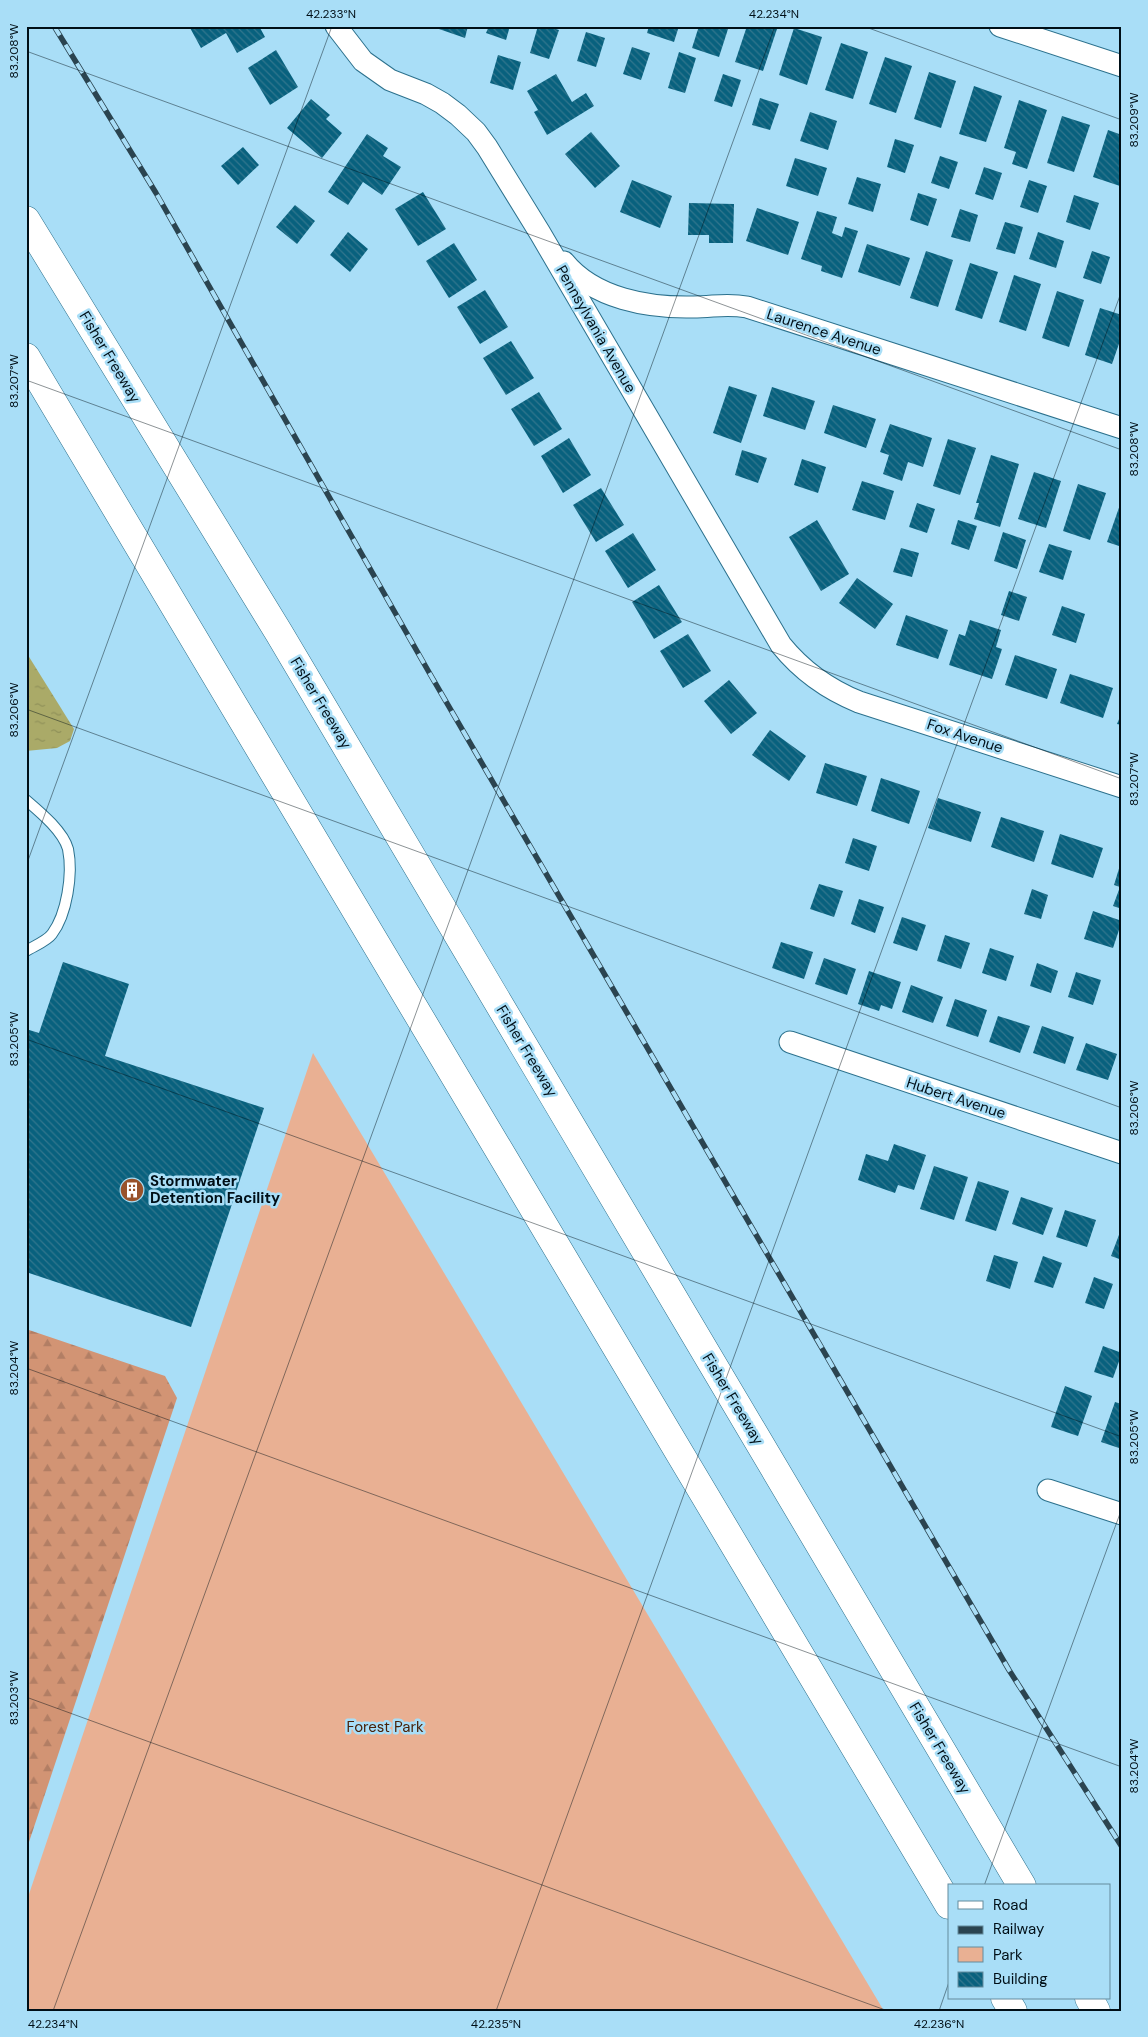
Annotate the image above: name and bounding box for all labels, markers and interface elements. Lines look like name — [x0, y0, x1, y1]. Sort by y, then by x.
text: 42.233°N — [306, 6, 356, 22]
text: 42.234°N — [749, 6, 799, 22]
text: 83.208°W — [6, 23, 22, 78]
text: 83.209°W — [1126, 92, 1142, 148]
street label: Pennsylvania Avenue — [551, 262, 641, 396]
street label: Laurence Avenue — [764, 304, 884, 360]
street label: Fisher Freeway — [75, 308, 146, 407]
text: 83.207°W — [6, 354, 22, 408]
text: 83.208°W — [1126, 421, 1142, 476]
street label: Fisher Freeway — [286, 654, 357, 753]
text: 83.206°W — [6, 682, 22, 738]
street label: Fox Avenue — [924, 714, 1006, 758]
text: 83.207°W — [1126, 752, 1142, 806]
street label: Fisher Freeway — [492, 1002, 563, 1101]
text: 83.205°W — [6, 1011, 22, 1066]
street label: Hubert Avenue — [904, 1073, 1008, 1123]
text: 83.206°W — [1126, 1080, 1142, 1136]
place label: Stormwater Detention Facility — [150, 1171, 280, 1208]
building icon: Stormwater Detention Facility — [119, 1177, 145, 1203]
text: 83.204°W — [6, 1340, 22, 1395]
street label: Fisher Freeway — [698, 1350, 769, 1449]
text: 83.205°W — [1126, 1409, 1142, 1464]
text: 83.203°W — [6, 1670, 22, 1725]
street label: Fisher Freeway — [905, 1699, 976, 1798]
park label: Forest Park — [346, 1717, 424, 1737]
text: 83.204°W — [1126, 1738, 1142, 1793]
legend — [948, 1884, 1110, 2000]
text: Road — [993, 1895, 1028, 1915]
text: Railway — [993, 1919, 1045, 1939]
text: Park — [993, 1945, 1023, 1965]
text: Building — [993, 1969, 1048, 1989]
text: 42.234°N — [28, 2016, 78, 2032]
text: 42.235°N — [471, 2016, 521, 2032]
text: 42.236°N — [914, 2016, 964, 2032]

